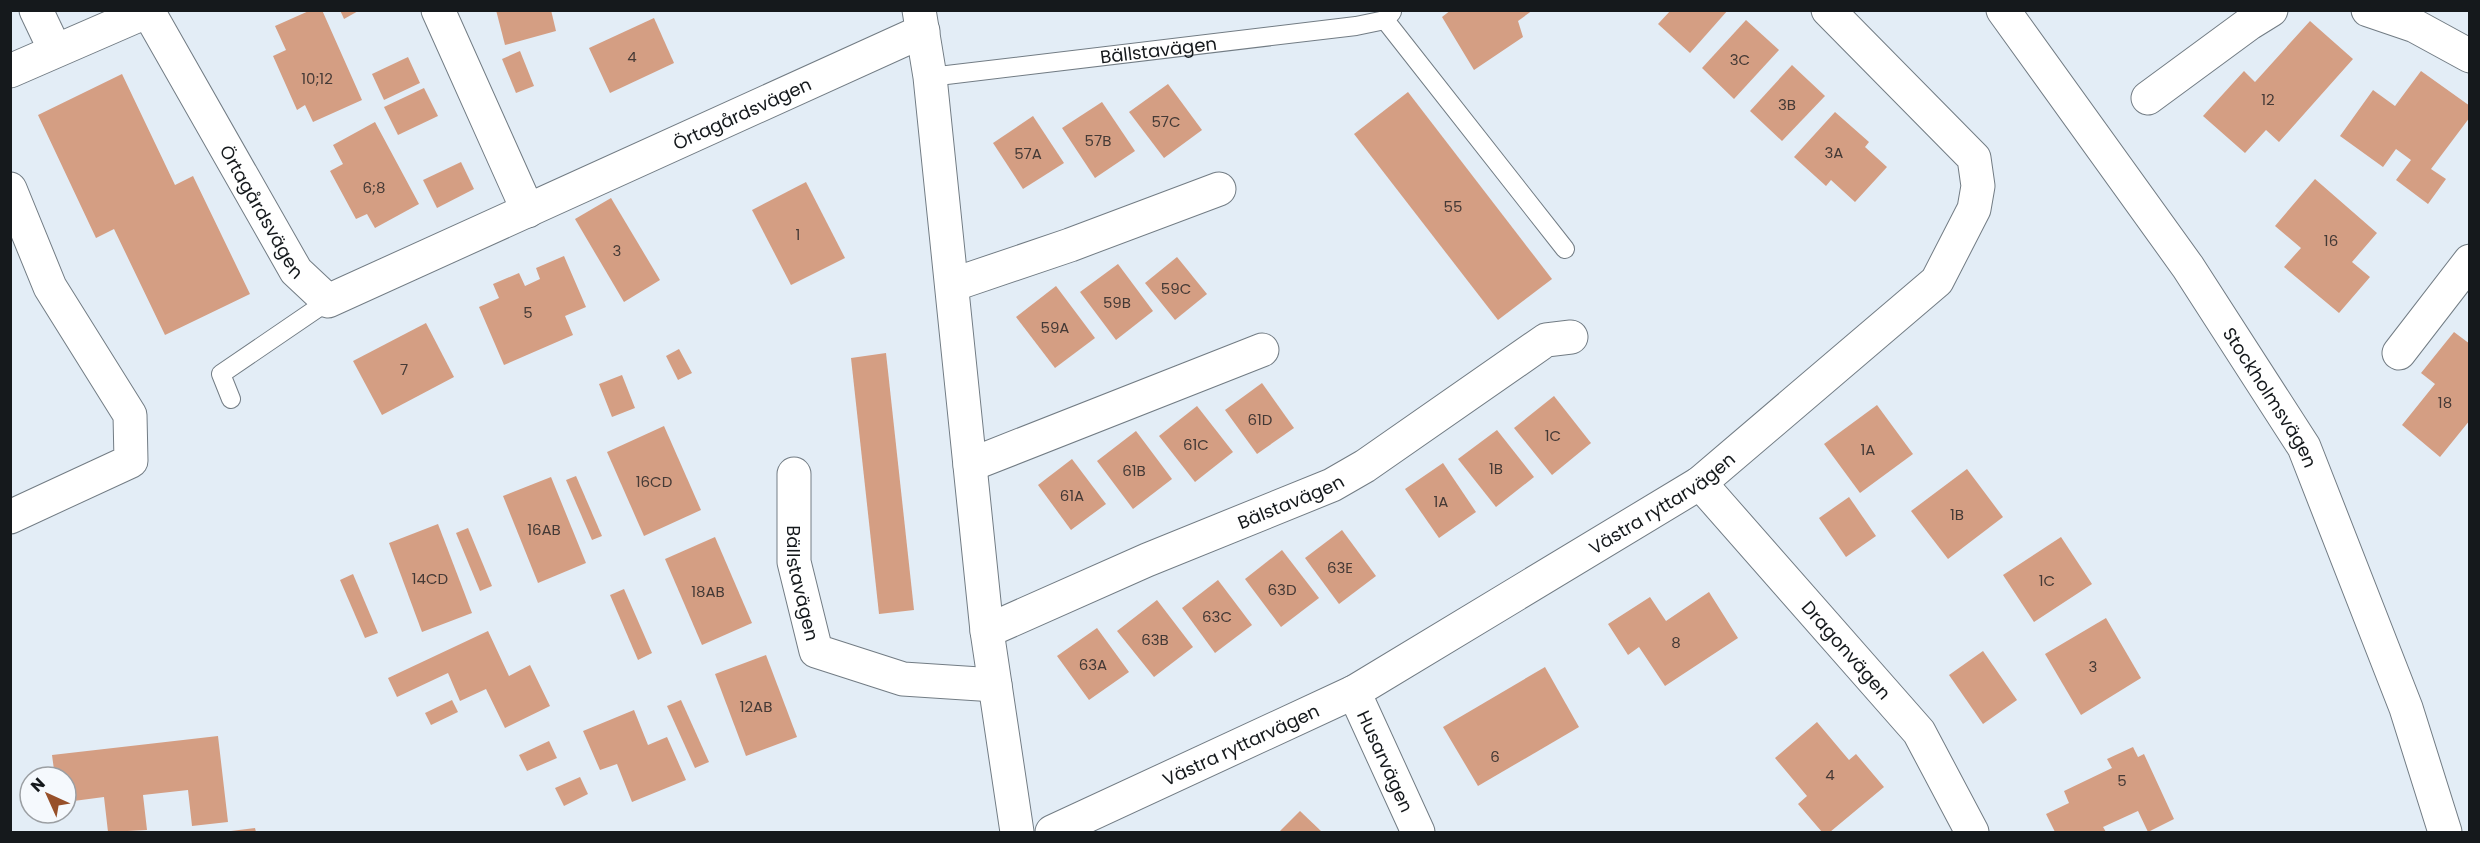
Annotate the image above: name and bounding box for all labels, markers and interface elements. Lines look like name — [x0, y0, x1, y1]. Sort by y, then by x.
street label: Bällstavägen — [1099, 30, 1218, 69]
house number: 4 — [627, 46, 637, 67]
house number: 3C — [1730, 49, 1750, 70]
house number: 10;12 — [301, 68, 333, 89]
street label: Örtagårdsvägen — [669, 71, 815, 155]
house number: 12 — [2261, 89, 2275, 110]
house number: 3B — [1778, 94, 1796, 115]
house number: 57C — [1151, 111, 1181, 132]
house number: 57B — [1085, 130, 1111, 151]
street label: Örtagårdsvägen — [214, 140, 309, 284]
house number: 3A — [1825, 142, 1843, 163]
house number: 57A — [1014, 143, 1042, 164]
house number: 6;8 — [363, 177, 385, 198]
house number: 55 — [1444, 196, 1462, 217]
house number: 1 — [796, 224, 800, 245]
house number: 16 — [2324, 230, 2338, 251]
house number: 3 — [613, 240, 621, 261]
house number: 59C — [1161, 278, 1191, 299]
house number: 59B — [1103, 292, 1131, 313]
house number: 5 — [523, 302, 533, 323]
house number: 59A — [1041, 317, 1069, 338]
street label: Stockholmsvägen — [2217, 322, 2323, 471]
house number: 7 — [400, 359, 408, 380]
house number: 18 — [2438, 392, 2452, 413]
house number: 61D — [1248, 409, 1272, 430]
house number: 1C — [1545, 425, 1561, 446]
house number: 61C — [1183, 434, 1209, 455]
house number: 1A — [1861, 439, 1875, 460]
street label: Västra ryttarvägen — [1584, 446, 1740, 560]
house number: 1B — [1489, 458, 1503, 479]
house number: 61B — [1122, 460, 1146, 481]
street label: Bälstavägen — [1234, 468, 1348, 535]
house number: 16CD — [636, 471, 672, 492]
house number: 61A — [1060, 485, 1084, 506]
house number: 1A — [1434, 491, 1448, 512]
house number: 1B — [1950, 504, 1964, 525]
house number: 16AB — [527, 519, 561, 540]
street label: Bällstavägen — [781, 525, 825, 643]
house number: 63E — [1327, 557, 1353, 578]
house number: 14CD — [412, 568, 448, 589]
house number: 1C — [2039, 570, 2055, 591]
house number: 63D — [1268, 579, 1296, 600]
house number: 18AB — [691, 581, 725, 602]
street label: Dragonvägen — [1796, 595, 1897, 705]
house number: 63C — [1202, 606, 1232, 627]
house number: 63B — [1141, 629, 1169, 650]
house number: 8 — [1671, 632, 1681, 653]
house number: 63A — [1079, 654, 1107, 675]
house number: 3 — [2089, 656, 2097, 677]
house number: 12AB — [740, 696, 772, 717]
street label: Västra ryttarvägen — [1158, 697, 1323, 792]
street label: Husarvägen — [1351, 706, 1420, 816]
house number: 6 — [1490, 746, 1500, 767]
house number: 4 — [1825, 764, 1835, 785]
north arrow — [18, 765, 78, 825]
house number: 5 — [2117, 770, 2127, 791]
text: N — [25, 772, 50, 797]

